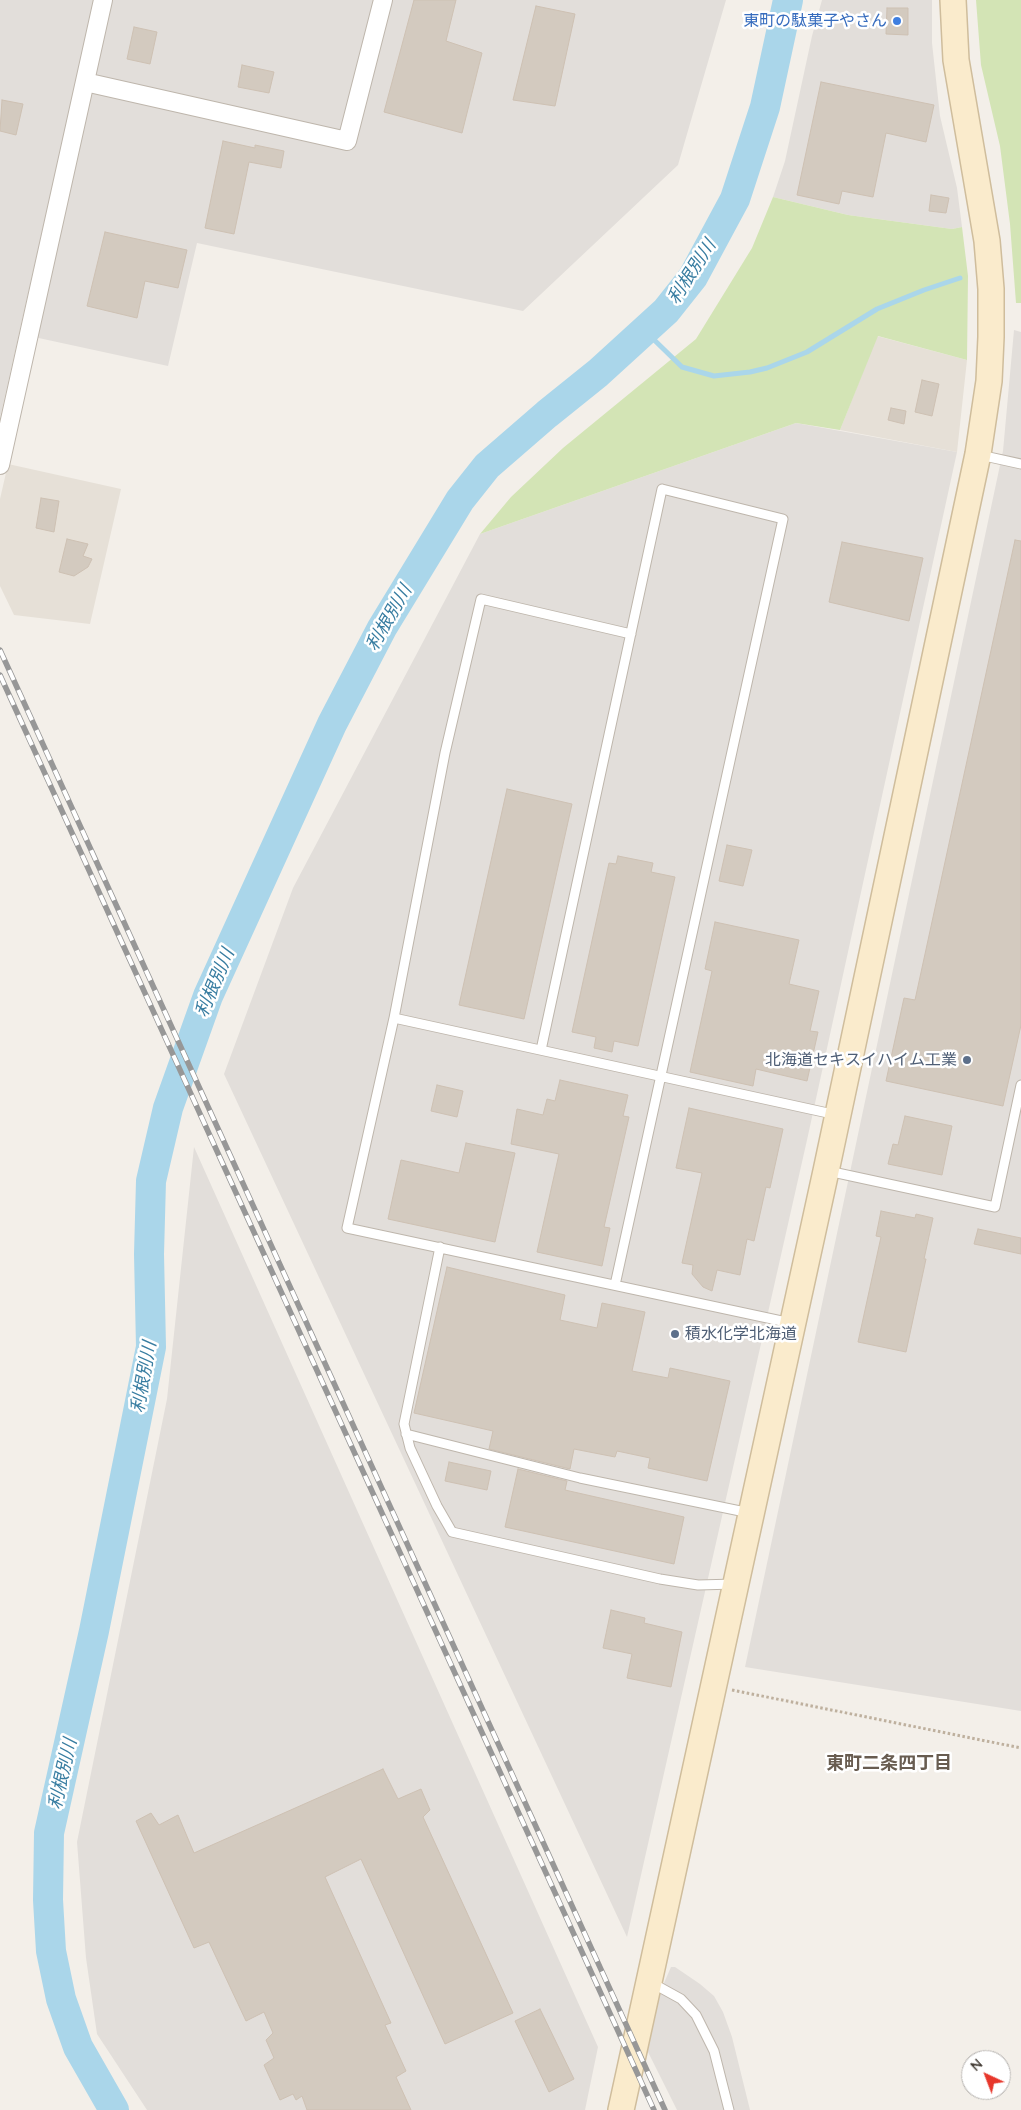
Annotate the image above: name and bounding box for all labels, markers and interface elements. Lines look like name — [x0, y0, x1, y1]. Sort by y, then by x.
place label: 東町の駄菓子やさん — [743, 11, 887, 31]
marker: 東町の駄菓子やさん — [891, 15, 903, 27]
water label: 利根別川 — [663, 236, 721, 308]
water label: 利根別川 — [362, 581, 416, 655]
water label: 利根別川 — [191, 946, 239, 1020]
place label: 北海道セキスイハイム工業 — [765, 1050, 957, 1070]
marker: 北海道セキスイハイム工業 — [961, 1054, 973, 1066]
place label: 積水化学北海道 — [685, 1324, 797, 1344]
marker: 積水化学北海道 — [669, 1328, 681, 1340]
water label: 利根別川 — [127, 1340, 161, 1414]
water label: 利根別川 — [44, 1736, 82, 1812]
district label: 東町二条四丁目 — [826, 1753, 952, 1775]
north arrow — [961, 2050, 1011, 2100]
text: N — [967, 2055, 986, 2075]

